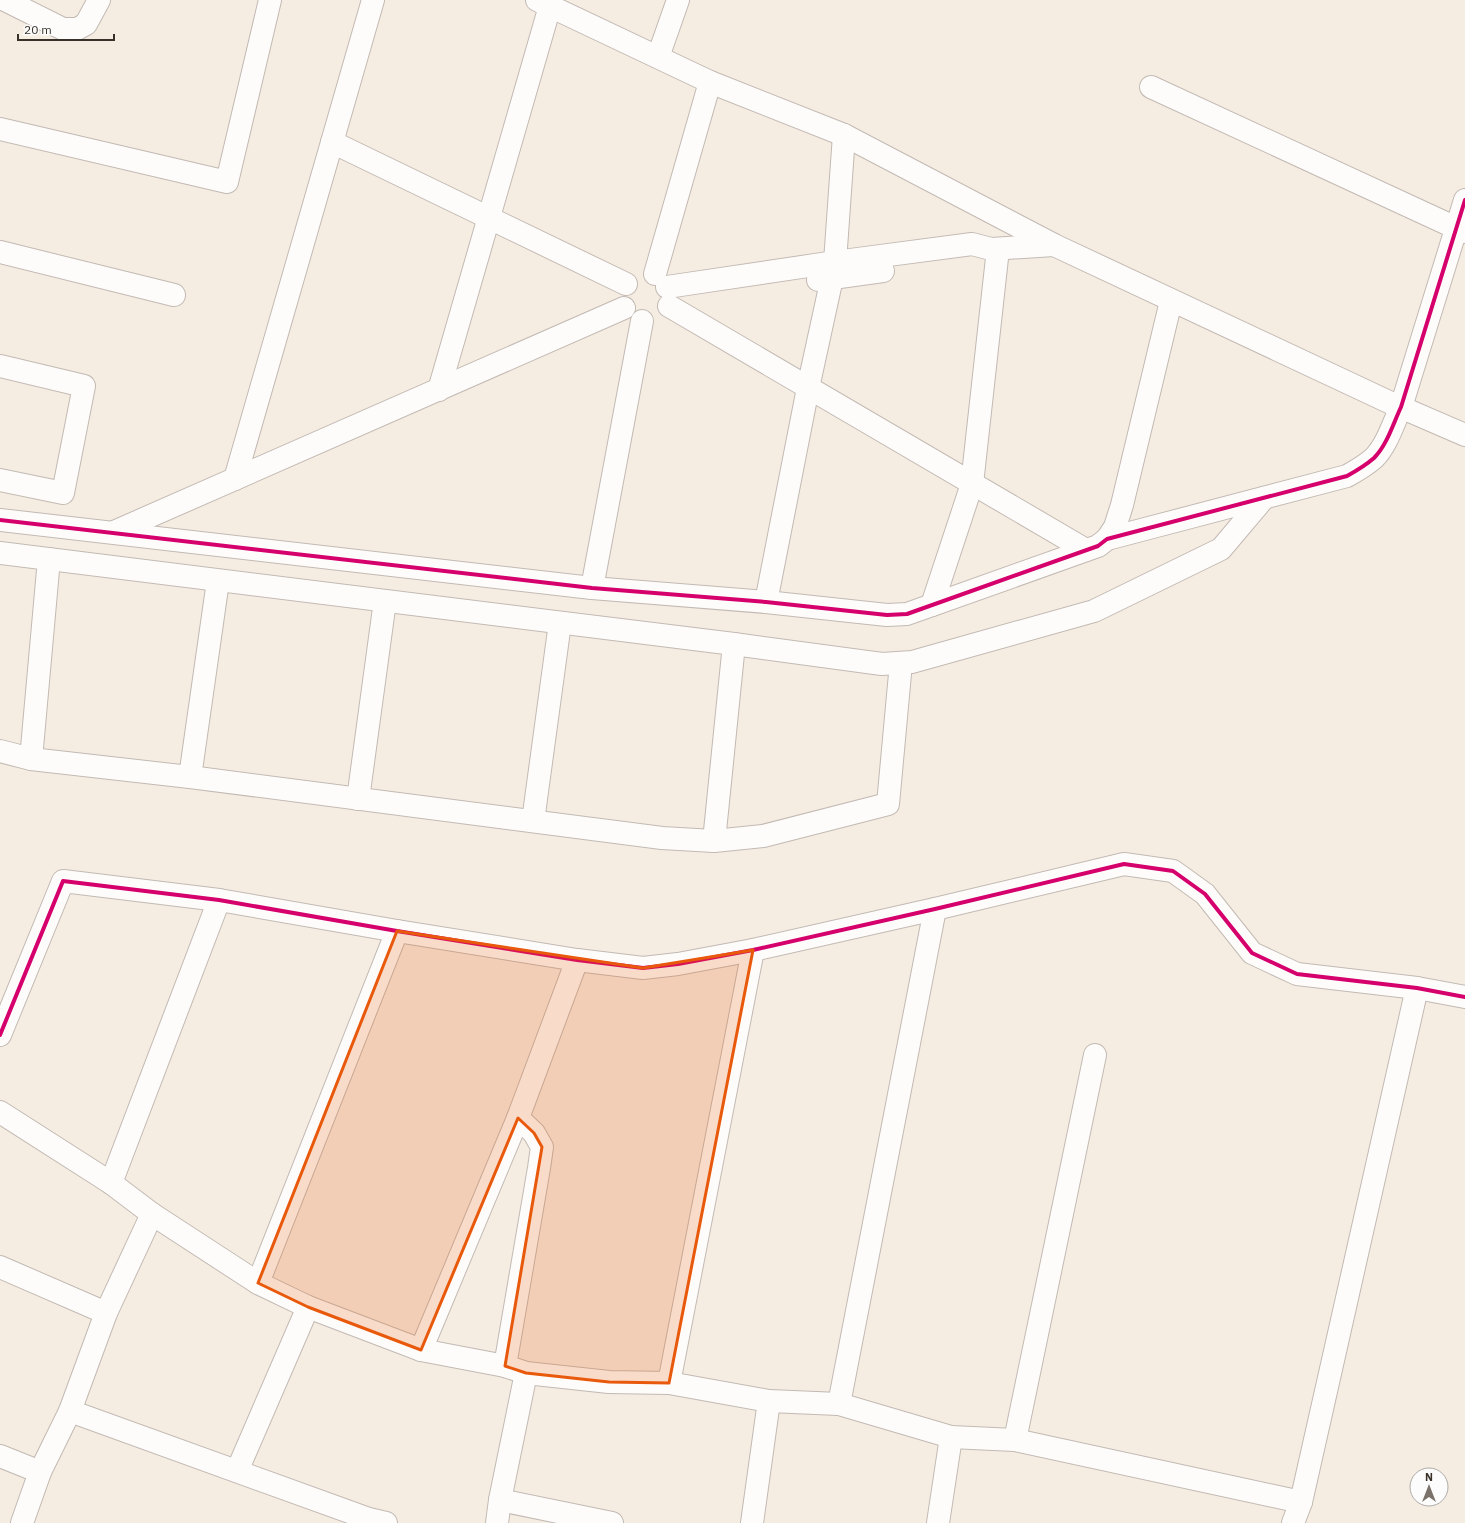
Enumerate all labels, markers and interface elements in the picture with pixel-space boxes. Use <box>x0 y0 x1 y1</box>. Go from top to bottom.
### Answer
scale bar <box>18 16 114 42</box>
text: 20 m <box>24 22 52 37</box>
north arrow <box>1409 1467 1449 1507</box>
text: N <box>1425 1470 1433 1484</box>

